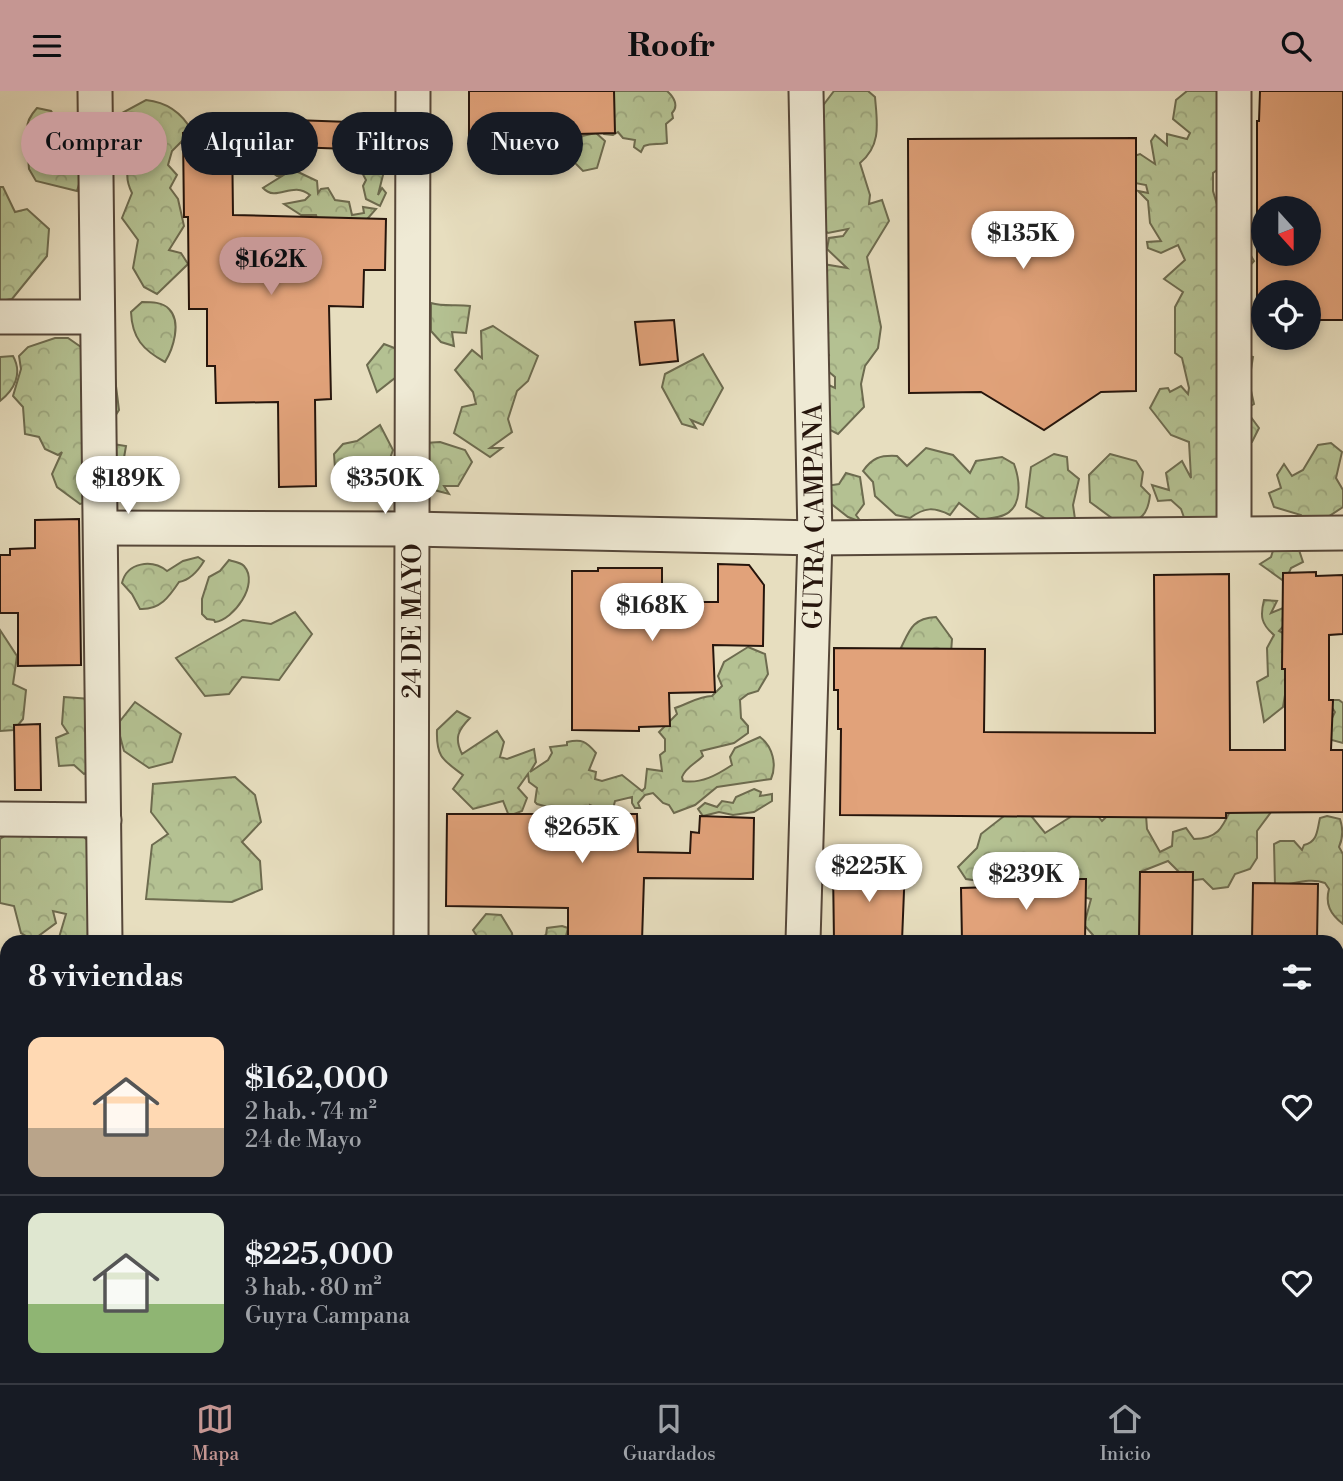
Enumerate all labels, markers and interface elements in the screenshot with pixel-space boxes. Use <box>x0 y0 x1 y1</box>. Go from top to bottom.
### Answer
text: Roofr <box>628 26 715 66</box>
icon: menu <box>28 27 66 65</box>
icon: search <box>1277 27 1315 65</box>
chip: Comprar <box>21 112 167 175</box>
chip: Alquilar <box>181 112 318 175</box>
chip: Filtros <box>332 112 453 175</box>
chip: Nuevo <box>467 112 583 175</box>
north arrow <box>1251 196 1321 266</box>
map controls <box>1251 196 1321 350</box>
pin: $135K <box>974 211 1072 271</box>
text: $135K <box>987 220 1059 248</box>
pin: $162K <box>222 237 320 297</box>
text: $162K <box>235 246 307 274</box>
button: locate <box>1251 280 1321 350</box>
street label: GUYRA CAMPANA <box>797 402 832 630</box>
pin: $189K <box>79 457 177 516</box>
pin: $350K <box>336 457 434 516</box>
text: $189K <box>92 465 164 493</box>
text: $350K <box>346 465 424 493</box>
street label: 24 DE MAYO <box>397 543 429 699</box>
pin: $168K <box>603 583 701 643</box>
text: $168K <box>616 592 688 620</box>
pin: $265K <box>533 805 631 865</box>
text: $265K <box>544 814 620 842</box>
pin: $225K <box>820 845 918 904</box>
text: $225K <box>831 853 907 881</box>
pin: $239K <box>977 853 1075 912</box>
text: $239K <box>988 861 1064 889</box>
text: 8 viviendas <box>28 958 183 996</box>
icon: filters <box>1278 958 1316 996</box>
text: $162,000 <box>245 1060 388 1098</box>
icon: home <box>84 1065 168 1149</box>
icon: heart <box>1278 1088 1316 1126</box>
text: 2 hab. · 74 m² <box>245 1098 377 1126</box>
text: 24 de Mayo <box>245 1126 362 1154</box>
text: $225,000 <box>245 1236 394 1274</box>
icon: home <box>84 1241 168 1325</box>
icon: heart <box>1278 1264 1316 1302</box>
text: 3 hab. · 80 m² <box>245 1274 382 1302</box>
text: Guyra Campana <box>245 1302 410 1330</box>
tab: Mapa <box>192 1400 239 1466</box>
tab: Guardados <box>623 1400 716 1466</box>
tab: Inicio <box>1100 1400 1151 1466</box>

